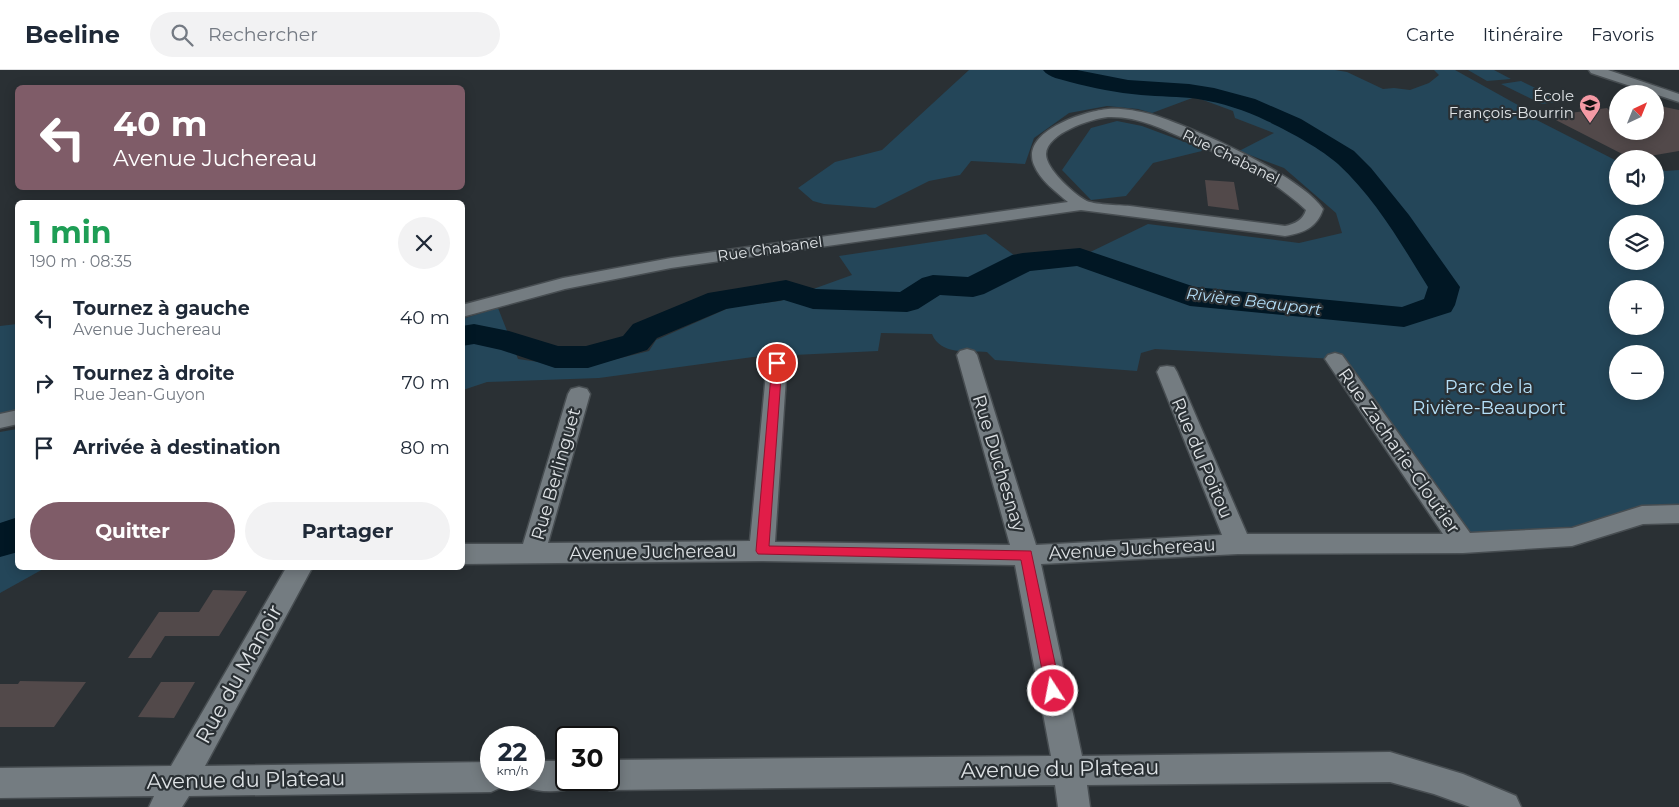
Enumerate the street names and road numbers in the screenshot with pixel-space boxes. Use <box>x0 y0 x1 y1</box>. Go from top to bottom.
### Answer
street label: Rue Chabanel <box>1180 125 1283 188</box>
street label: Rue Chabanel <box>716 232 824 265</box>
street label: Rue Zacharie-Cloutier <box>1333 364 1465 538</box>
street label: Rue Duchesnay <box>968 392 1030 534</box>
street label: Rue du Poitou <box>1167 394 1237 522</box>
street label: Rue Berlinguet <box>527 405 585 543</box>
street label: Avenue Juchereau <box>1048 534 1216 564</box>
street label: Avenue Juchereau <box>569 540 737 564</box>
street label: Rue du Manoir <box>190 600 287 748</box>
street label: Avenue du Plateau <box>960 754 1160 783</box>
street label: Avenue du Plateau <box>146 765 346 794</box>

